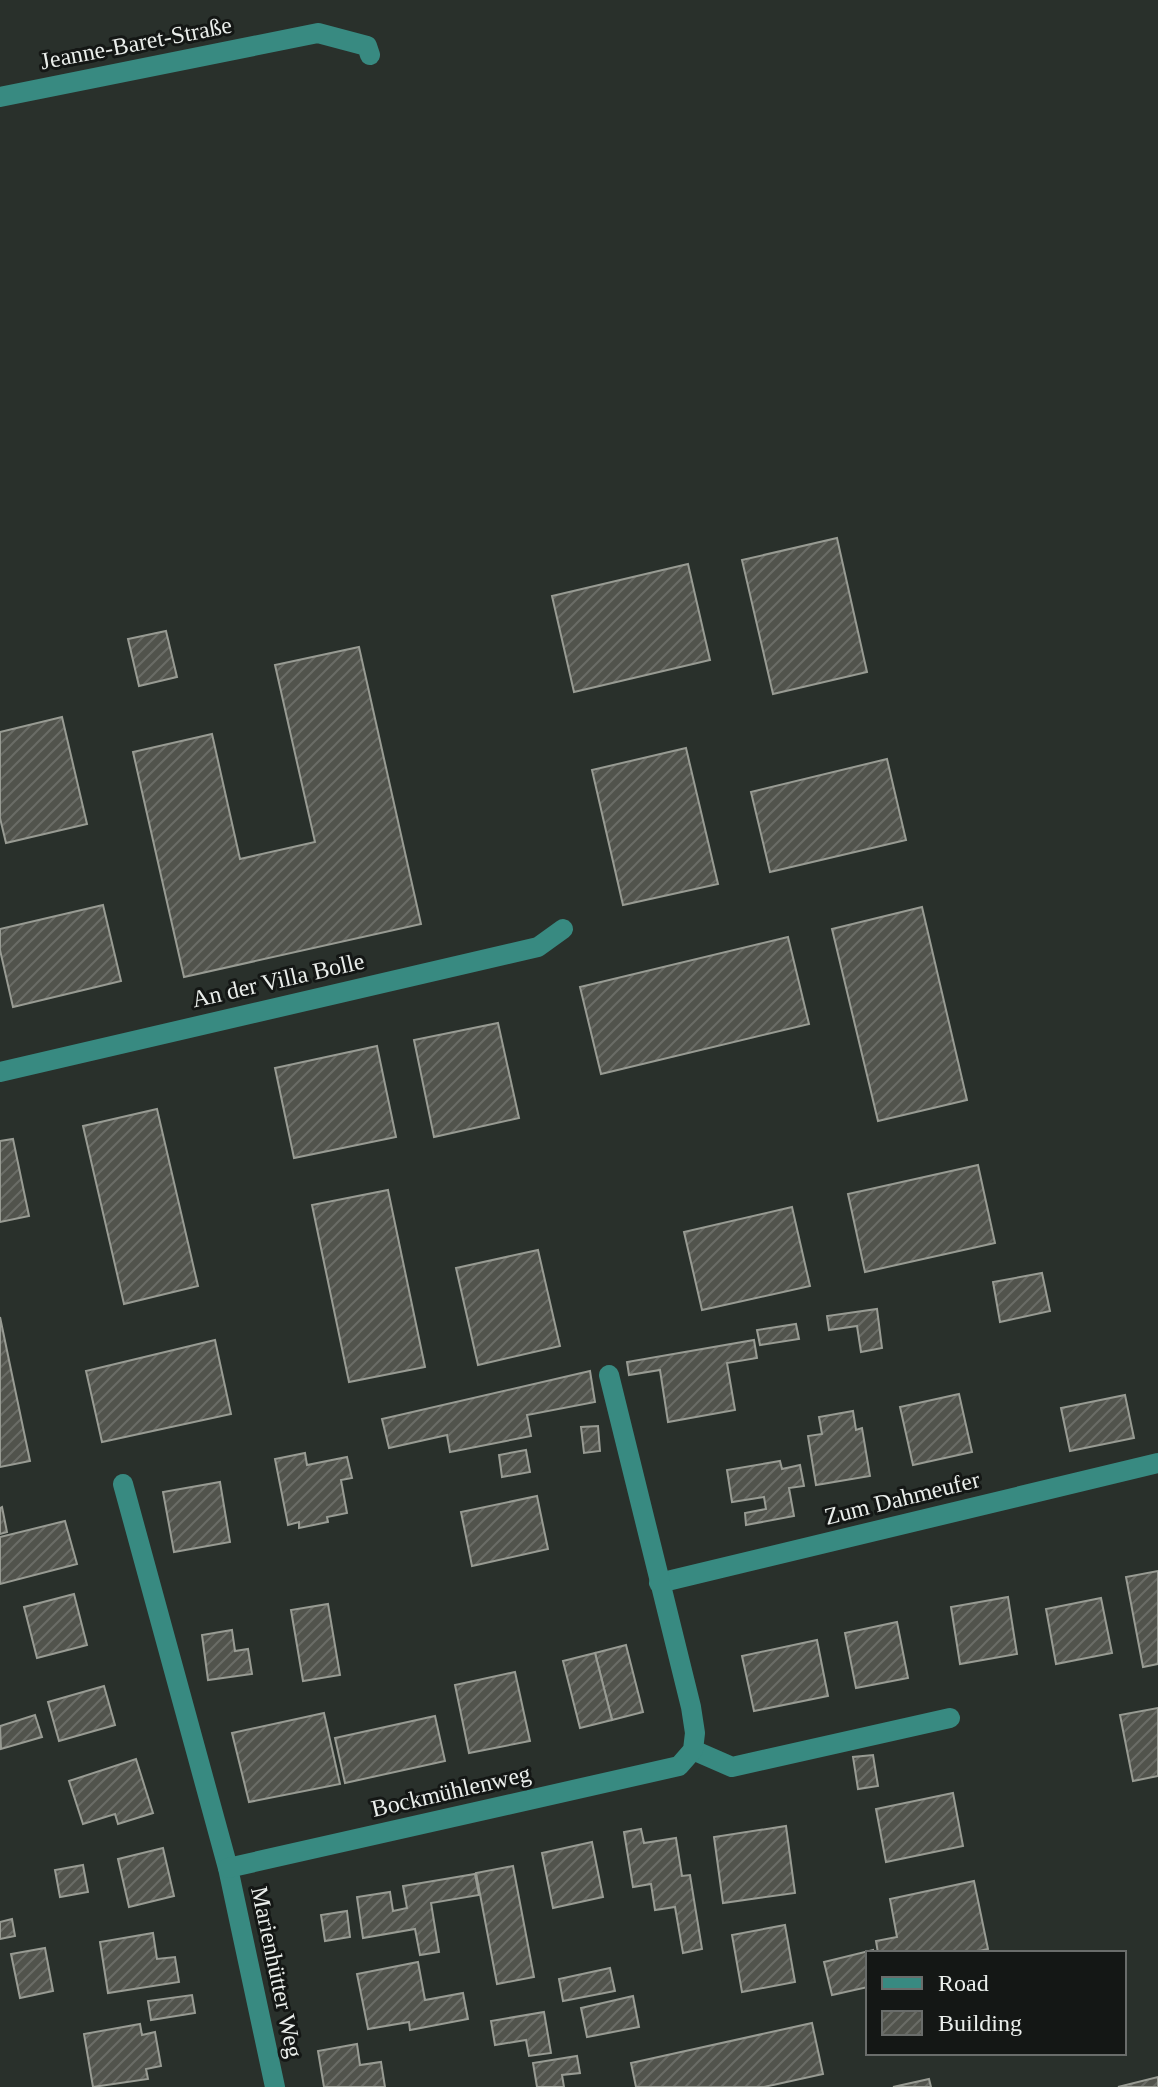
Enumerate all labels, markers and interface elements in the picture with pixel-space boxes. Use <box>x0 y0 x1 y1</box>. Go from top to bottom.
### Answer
street label: Jeanne-Baret-Straße <box>38 12 234 74</box>
street label: An der Villa Bolle <box>189 948 367 1012</box>
street label: Zum Dahmeufer <box>822 1466 982 1530</box>
street label: Bockmühlenweg <box>369 1760 533 1822</box>
street label: Marienhütter Weg <box>246 1884 308 2060</box>
legend <box>866 1951 1126 2055</box>
text: Road <box>938 1970 989 1996</box>
text: Building <box>938 2010 1022 2036</box>

